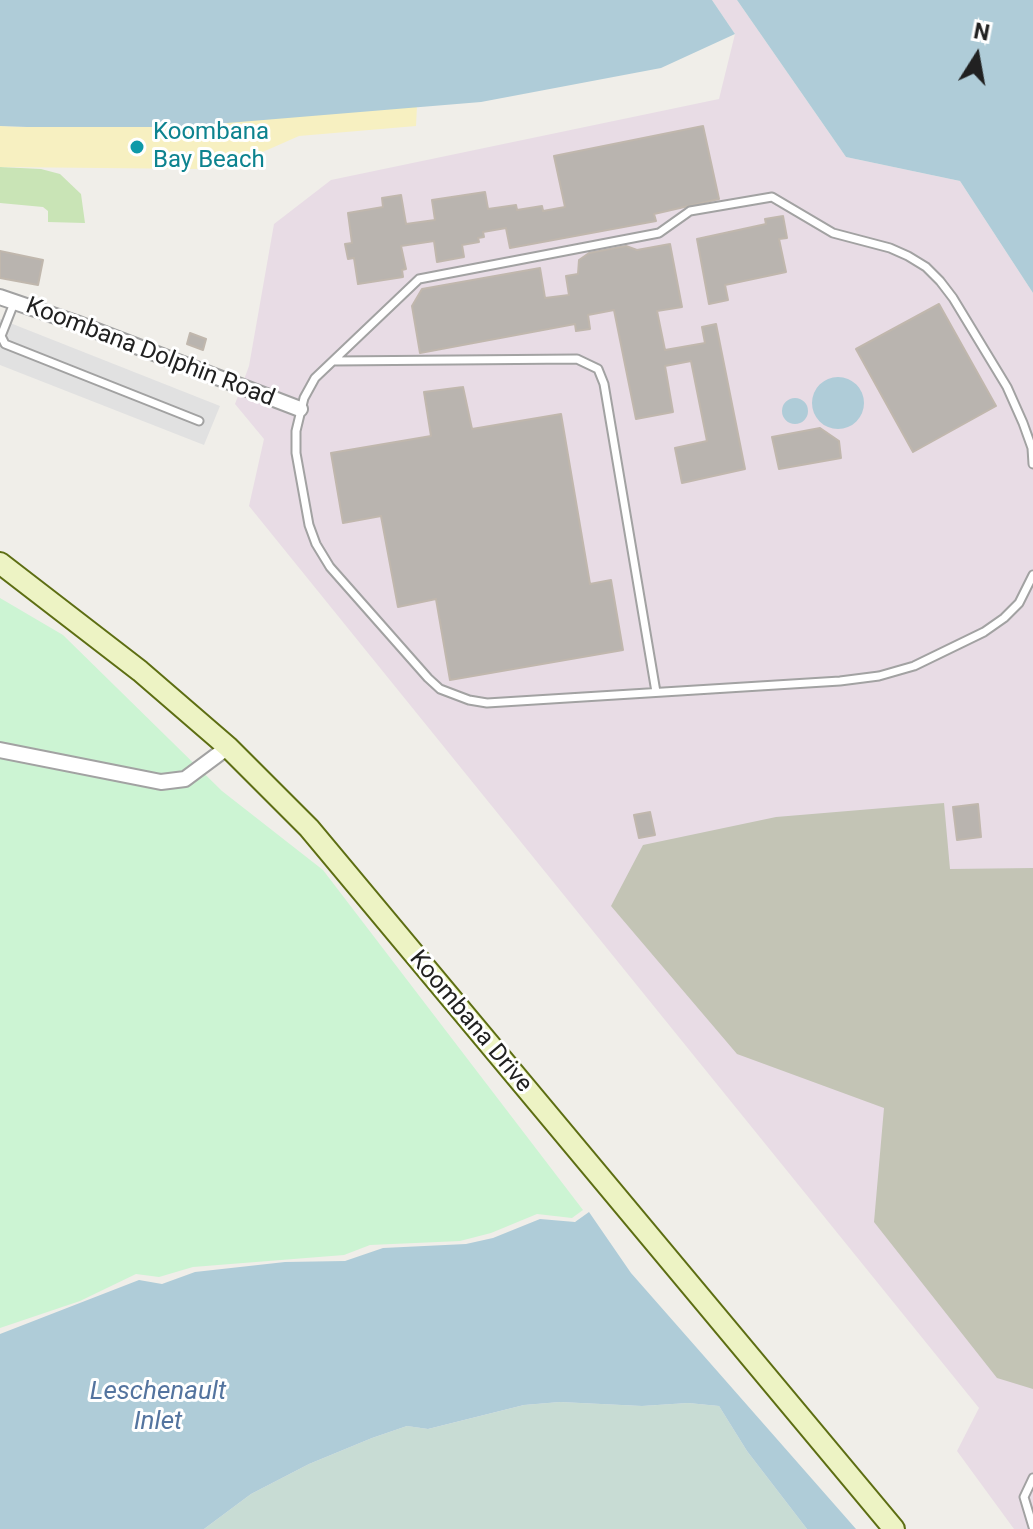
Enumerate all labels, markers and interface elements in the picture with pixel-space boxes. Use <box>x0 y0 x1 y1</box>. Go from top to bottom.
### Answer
north arrow <box>937 16 1017 96</box>
text: N <box>972 18 992 46</box>
place label: Koombana Bay Beach <box>153 119 269 175</box>
marker: Koombana Bay Beach <box>128 138 146 156</box>
street label: Koombana Dolphin Road <box>22 292 278 414</box>
street label: Koombana Drive <box>402 945 538 1099</box>
water label: Leschenault Inlet <box>90 1376 226 1438</box>

